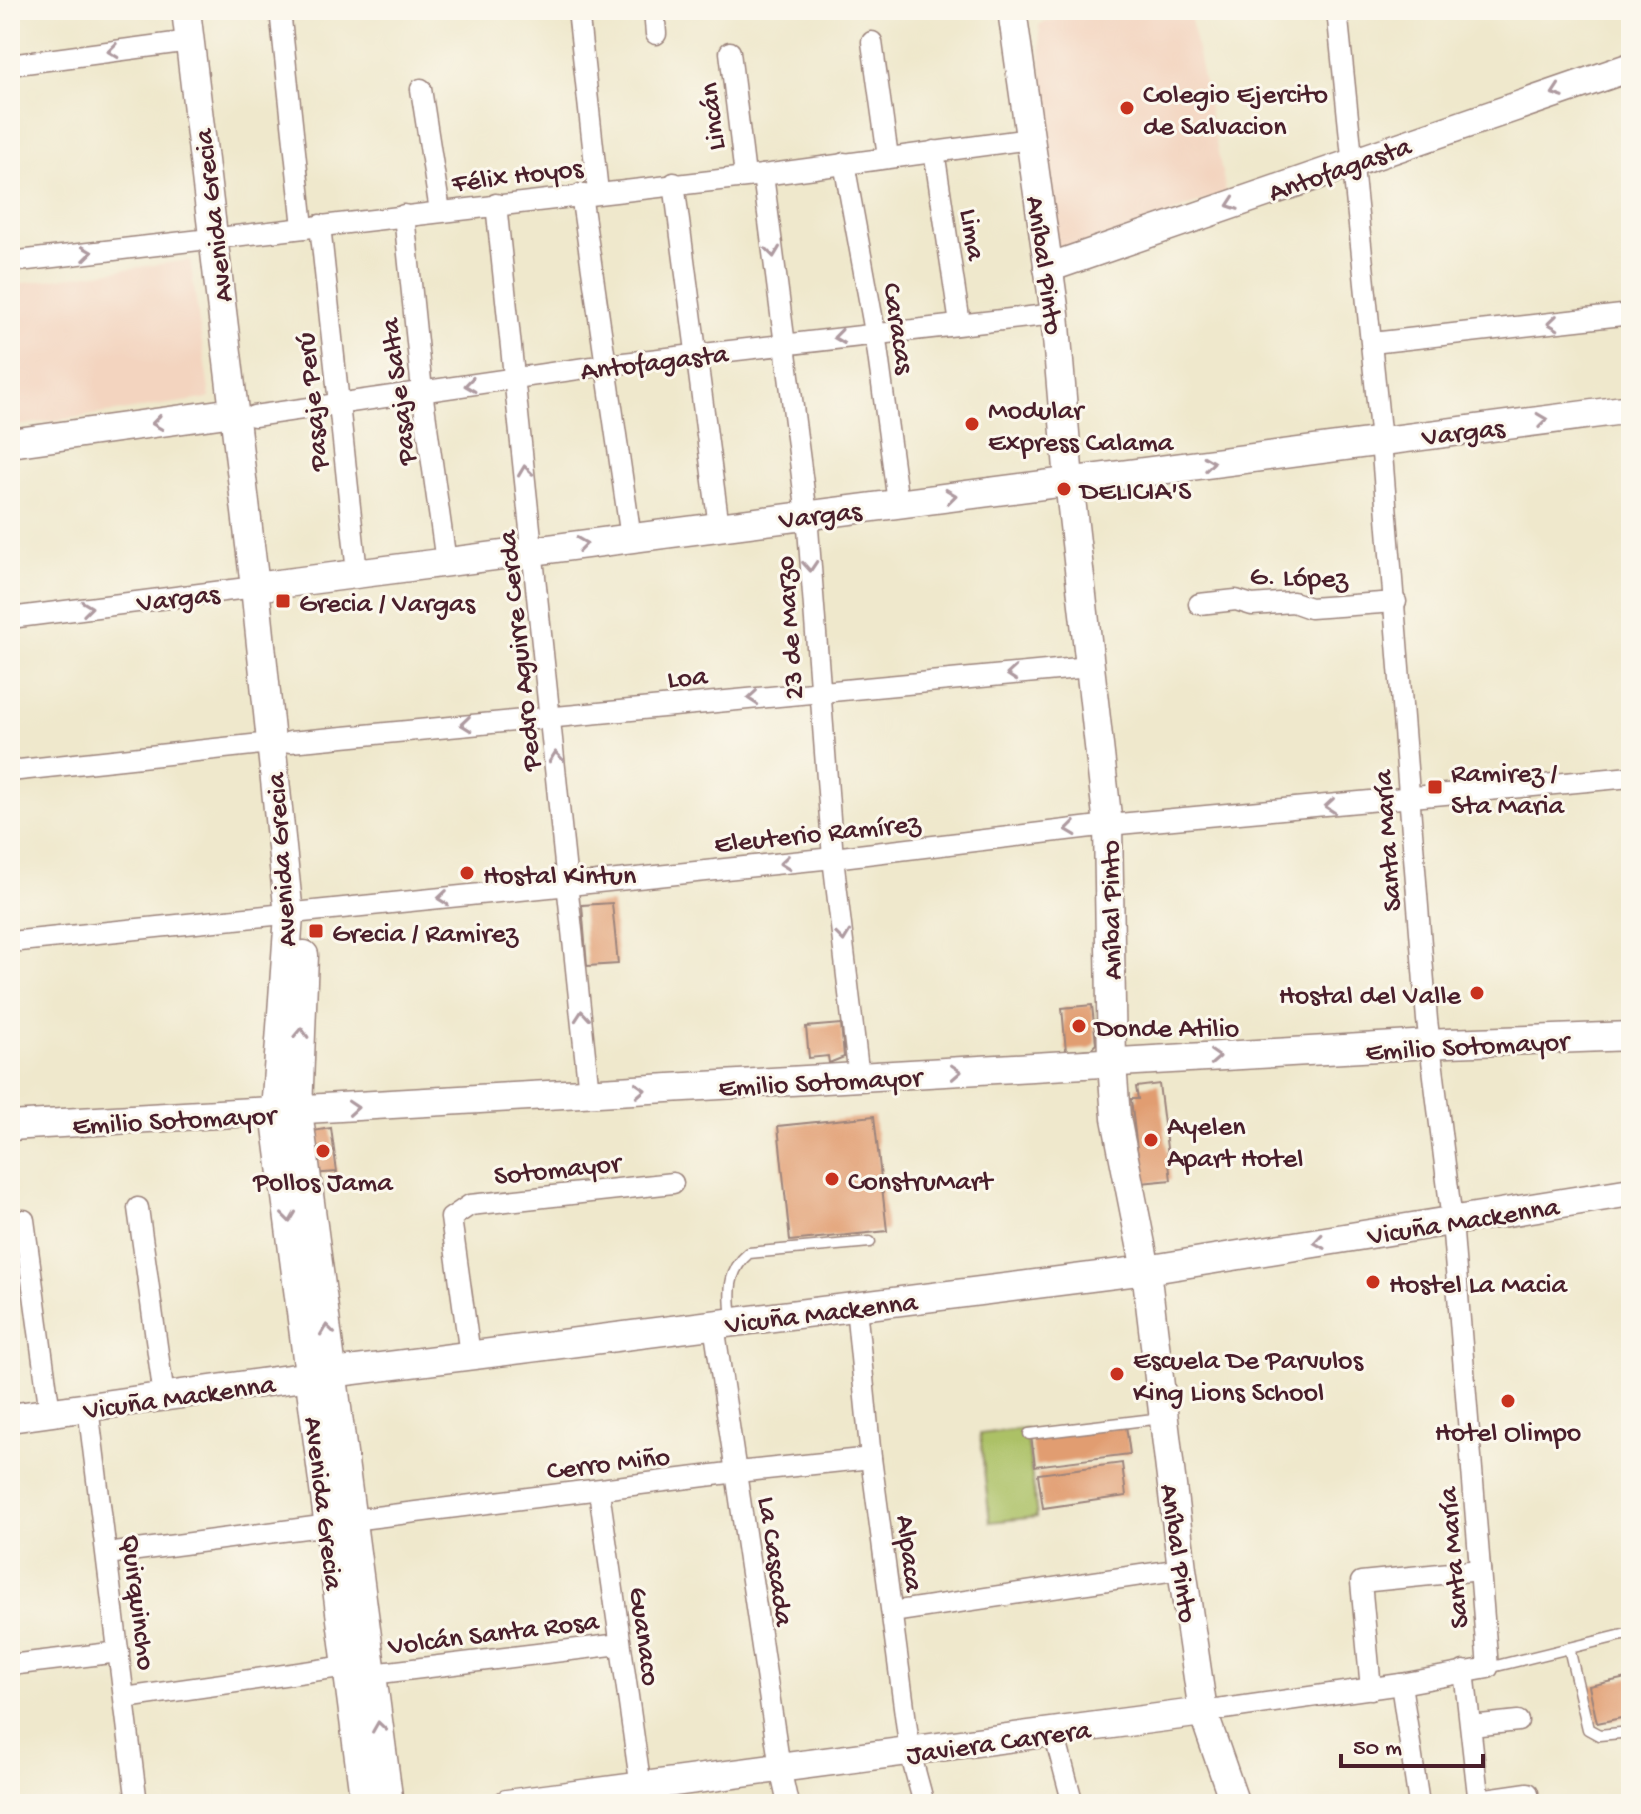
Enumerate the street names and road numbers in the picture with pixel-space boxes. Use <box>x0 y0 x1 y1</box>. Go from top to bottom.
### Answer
street label: Lincán <box>694 80 735 152</box>
street label: Avenida Grecia <box>188 125 242 304</box>
street label: Antofagasta <box>1265 131 1417 211</box>
street label: Félix Hoyos <box>449 153 586 202</box>
street label: Aníbal Pinto <box>1016 194 1069 337</box>
street label: Lima <box>950 207 991 264</box>
street label: Caracas <box>873 281 920 377</box>
street label: Pasaje Salta <box>375 315 426 468</box>
street label: Pasaje Perú <box>291 331 338 473</box>
street label: Antofagasta <box>579 339 732 390</box>
street label: Vargas <box>1419 413 1507 456</box>
street label: Vargas <box>776 496 864 539</box>
street label: Pedro Aguirre Cerda <box>492 527 551 773</box>
street label: 23 de Marzo <box>770 555 813 701</box>
street label: G. López <box>1249 561 1350 598</box>
street label: Vargas <box>134 579 222 622</box>
street label: Loa <box>666 661 710 698</box>
street label: Santa María <box>1368 767 1411 913</box>
street label: Avenida Grecia <box>261 770 306 948</box>
street label: Eleuterio Ramírez <box>713 808 924 863</box>
street label: Aníbal Pinto <box>1096 840 1131 980</box>
street label: Emilio Sotomayor <box>1365 1027 1572 1070</box>
street label: Emilio Sotomayor <box>718 1063 925 1106</box>
street label: Emilio Sotomayor <box>72 1101 279 1144</box>
street label: Sotomayor <box>493 1148 624 1195</box>
street label: Vicuña Mackenna <box>1365 1192 1563 1255</box>
street label: Vicuña Mackenna <box>723 1287 921 1344</box>
street label: Vicuña Mackenna <box>81 1369 279 1429</box>
street label: Avenida Grecia <box>295 1415 349 1594</box>
street label: Cerro Miño <box>545 1442 672 1489</box>
street label: Aníbal Pinto <box>1150 1482 1203 1625</box>
street label: Santa María <box>1433 1484 1478 1630</box>
street label: La Cascada <box>748 1495 799 1630</box>
street label: Alpaca <box>886 1513 929 1595</box>
street label: Quirquincho <box>112 1533 161 1672</box>
street label: Guanaco <box>619 1585 666 1688</box>
street label: Volcán Santa Rosa <box>385 1606 602 1665</box>
street label: Javiera Carrera <box>904 1715 1094 1774</box>

